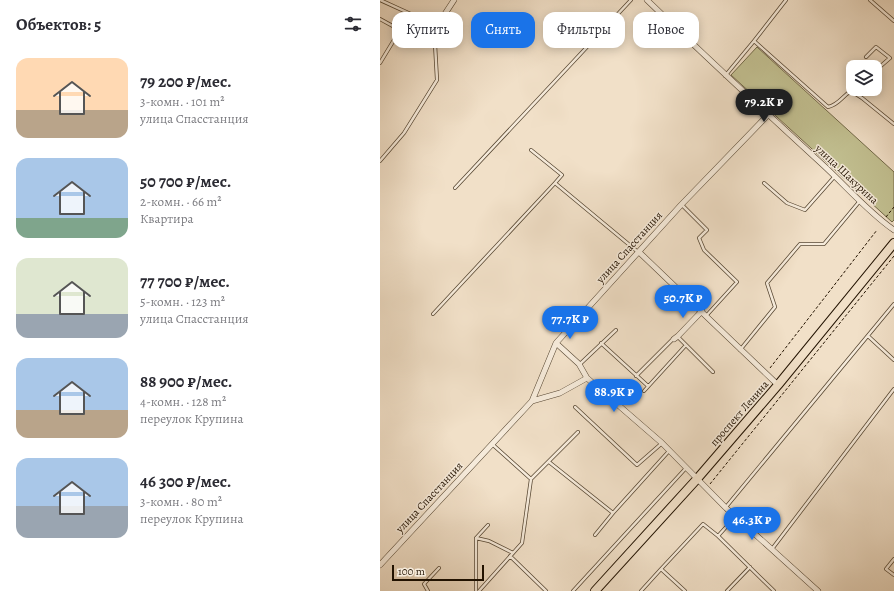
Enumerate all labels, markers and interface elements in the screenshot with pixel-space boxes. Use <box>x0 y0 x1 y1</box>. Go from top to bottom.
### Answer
chip: Купить <box>392 12 463 48</box>
chip: Снять <box>471 12 535 48</box>
chip: Фильтры <box>543 12 625 48</box>
chip: Новое <box>633 12 699 48</box>
text: Объектов: 5 <box>16 13 101 36</box>
icon: filters <box>342 13 364 35</box>
map controls <box>846 60 882 96</box>
button: layers <box>846 60 882 96</box>
text: 79 200 ₽/мес. <box>140 70 232 93</box>
icon: home <box>48 74 96 122</box>
pin: 79.2K ₽ <box>727 89 801 123</box>
text: 3-комн. · 101 m² <box>140 93 225 110</box>
text: 79.2K ₽ <box>745 93 783 110</box>
text: улица Спасстанция <box>140 110 249 127</box>
street label: улица Шакурина <box>811 140 882 208</box>
text: 50 700 ₽/мес. <box>140 170 231 193</box>
icon: home <box>48 174 96 222</box>
text: 2-комн. · 66 m² <box>140 193 222 210</box>
street label: улица Спасстанция <box>592 208 666 287</box>
text: Квартира <box>140 210 194 227</box>
text: 77 700 ₽/мес. <box>140 270 230 293</box>
icon: home <box>48 274 96 322</box>
pin: 50.7K ₽ <box>646 285 720 319</box>
text: 50.7K ₽ <box>664 289 702 306</box>
text: 5-комн. · 123 m² <box>140 293 225 310</box>
pin: 77.7K ₽ <box>533 306 607 340</box>
text: улица Спасстанция <box>140 310 249 327</box>
text: 77.7K ₽ <box>551 310 589 327</box>
text: 88 900 ₽/мес. <box>140 370 232 393</box>
icon: home <box>48 374 96 422</box>
street label: проспект Ленина <box>707 377 773 449</box>
pin: 88.9K ₽ <box>577 379 651 413</box>
text: 88.9K ₽ <box>594 383 634 400</box>
text: 4-комн. · 128 m² <box>140 393 226 410</box>
text: переулок Крупина <box>140 410 243 427</box>
street label: улица Спасстанция <box>392 459 466 537</box>
text: 46 300 ₽/мес. <box>140 470 232 493</box>
icon: home <box>48 474 96 522</box>
text: 3-комн. · 80 m² <box>140 493 222 510</box>
pin: 46.3K ₽ <box>715 507 789 541</box>
text: переулок Крупина <box>140 510 243 527</box>
text: 46.3K ₽ <box>733 511 771 528</box>
scale bar <box>392 563 484 582</box>
text: 100 m <box>398 564 425 579</box>

